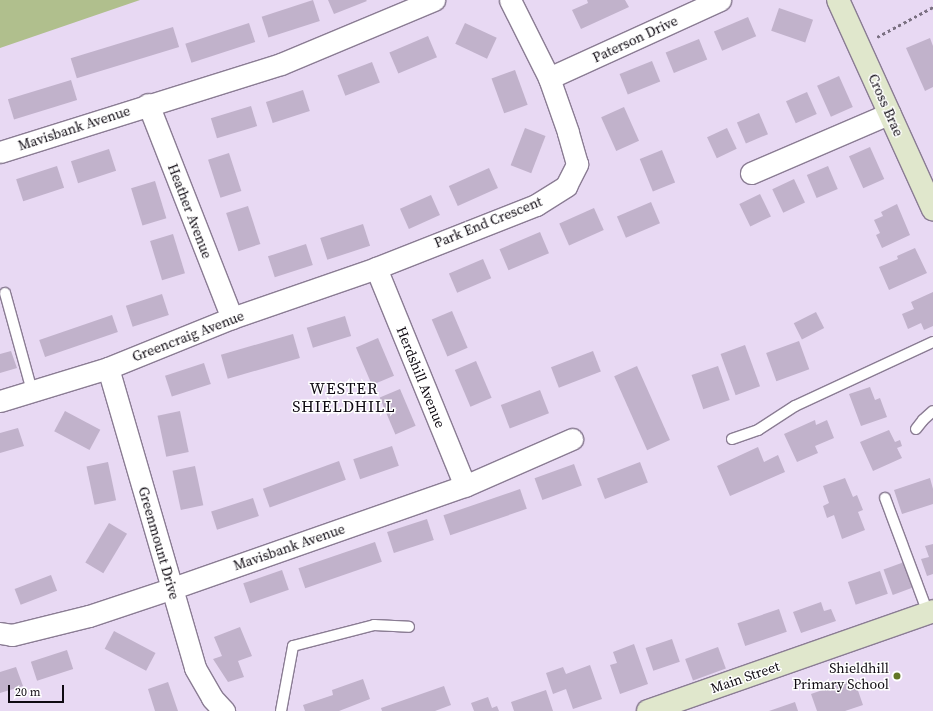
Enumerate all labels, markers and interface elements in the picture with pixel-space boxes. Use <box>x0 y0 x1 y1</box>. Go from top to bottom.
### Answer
street label: Paterson Drive <box>590 12 680 66</box>
street label: Cross Brae <box>865 71 907 139</box>
street label: Mavisbank Avenue <box>16 102 132 154</box>
street label: Heather Avenue <box>164 161 216 261</box>
street label: Park End Crescent <box>432 193 544 251</box>
street label: Greencraig Avenue <box>130 307 246 365</box>
street label: Herdshill Avenue <box>393 324 449 430</box>
district label: WESTER SHIELDHILL <box>292 378 396 416</box>
street label: Greenmount Drive <box>135 485 183 601</box>
street label: Mavisbank Avenue <box>231 520 347 574</box>
street label: Main Street <box>708 657 782 697</box>
place label: Shieldhill Primary School <box>793 660 889 692</box>
marker: Shieldhill Primary School <box>892 671 902 681</box>
scale bar <box>10 677 66 703</box>
text: 20 m <box>15 684 41 700</box>

